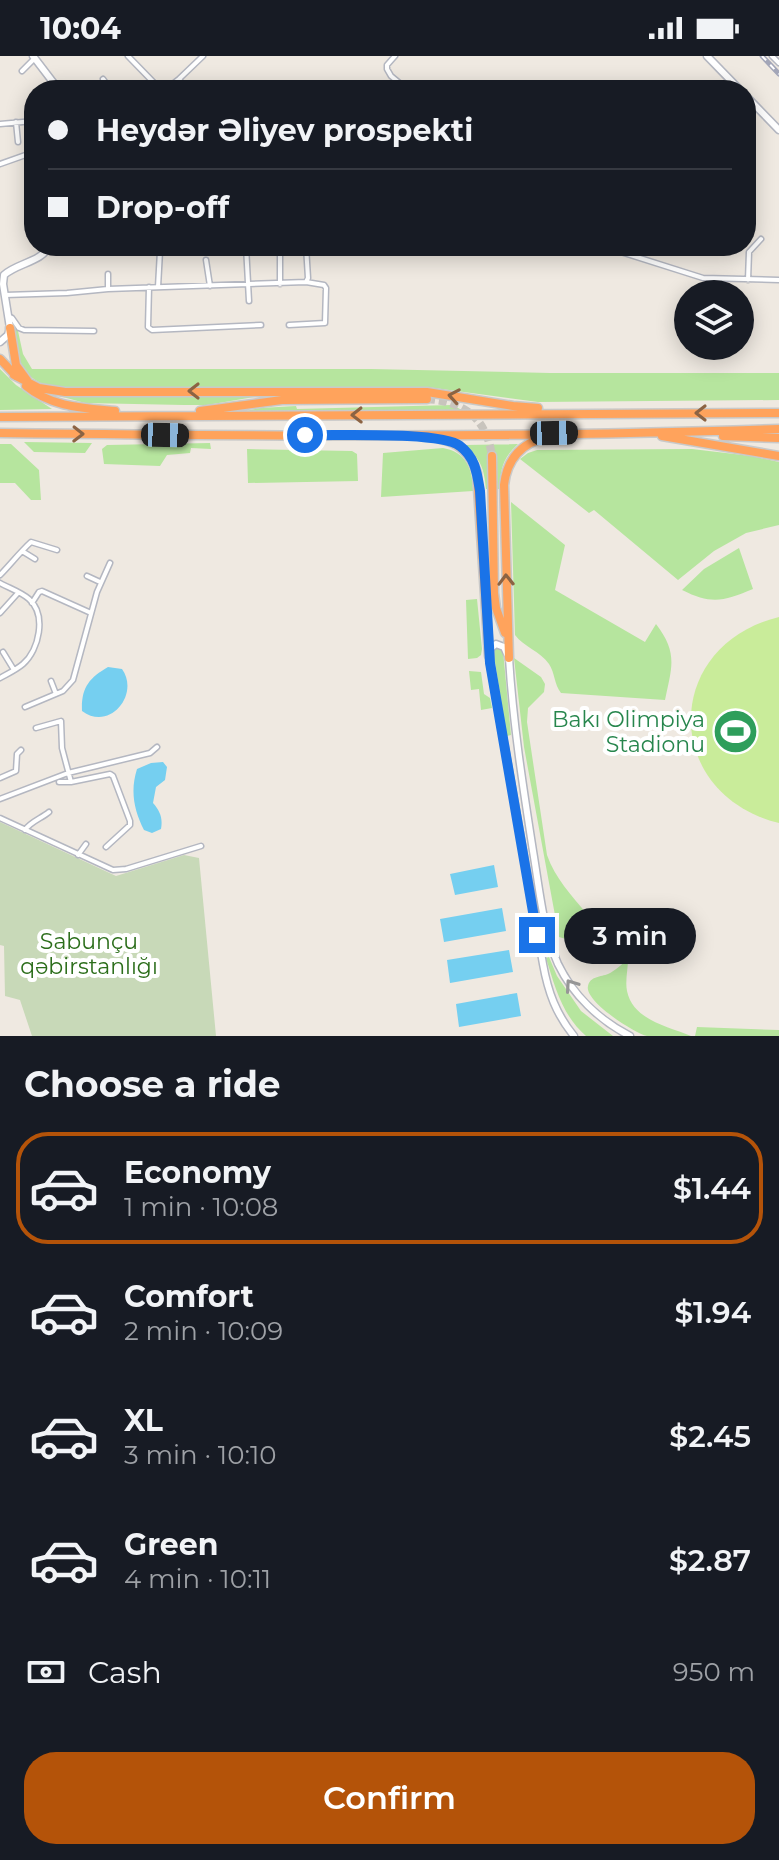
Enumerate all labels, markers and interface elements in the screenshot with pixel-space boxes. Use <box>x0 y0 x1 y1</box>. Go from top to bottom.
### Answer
text: 10:04 <box>40 10 121 47</box>
text: Heydər Əliyev prospekti <box>96 112 473 149</box>
text: Drop-off <box>96 189 229 226</box>
map controls <box>674 280 754 360</box>
button: layers <box>674 280 754 360</box>
one-way arrow <box>187 383 200 400</box>
one-way arrow <box>447 389 460 406</box>
one-way arrow <box>694 404 707 422</box>
one-way arrow <box>350 406 363 423</box>
route start <box>287 417 323 453</box>
car <box>530 421 578 445</box>
car <box>141 423 189 447</box>
one-way arrow <box>72 425 85 442</box>
one-way arrow <box>497 573 515 586</box>
place label: Bakı Olimpiya Stadionu <box>552 706 705 758</box>
sports icon: Bakı Olimpiya Stadionu <box>712 708 760 756</box>
callout: 3 min <box>565 907 697 963</box>
route end <box>519 917 555 953</box>
text: 3 min <box>592 920 668 952</box>
park label: Sabunçu qəbirstanlığı <box>20 928 158 980</box>
one-way arrow <box>567 980 581 994</box>
text: Choose a ride <box>24 1062 281 1106</box>
icon: car <box>28 1152 100 1224</box>
text: Economy <box>124 1154 271 1191</box>
text: $1.44 <box>673 1170 751 1207</box>
text: 1 min · 10:08 <box>124 1191 278 1223</box>
icon: car <box>28 1276 100 1348</box>
text: Comfort <box>124 1278 254 1315</box>
text: $1.94 <box>675 1294 751 1331</box>
text: 2 min · 10:09 <box>124 1315 283 1347</box>
icon: car <box>28 1400 100 1472</box>
text: XL <box>124 1402 163 1439</box>
text: $2.45 <box>669 1418 751 1455</box>
text: 3 min · 10:10 <box>124 1439 277 1471</box>
icon: car <box>28 1524 100 1596</box>
text: Green <box>124 1526 218 1563</box>
text: $2.87 <box>669 1542 751 1579</box>
text: 4 min · 10:11 <box>124 1563 271 1595</box>
icon: cash <box>24 1650 68 1694</box>
text: Cash <box>88 1654 162 1691</box>
text: 950 m <box>673 1656 755 1688</box>
button: Confirm <box>24 1752 755 1844</box>

